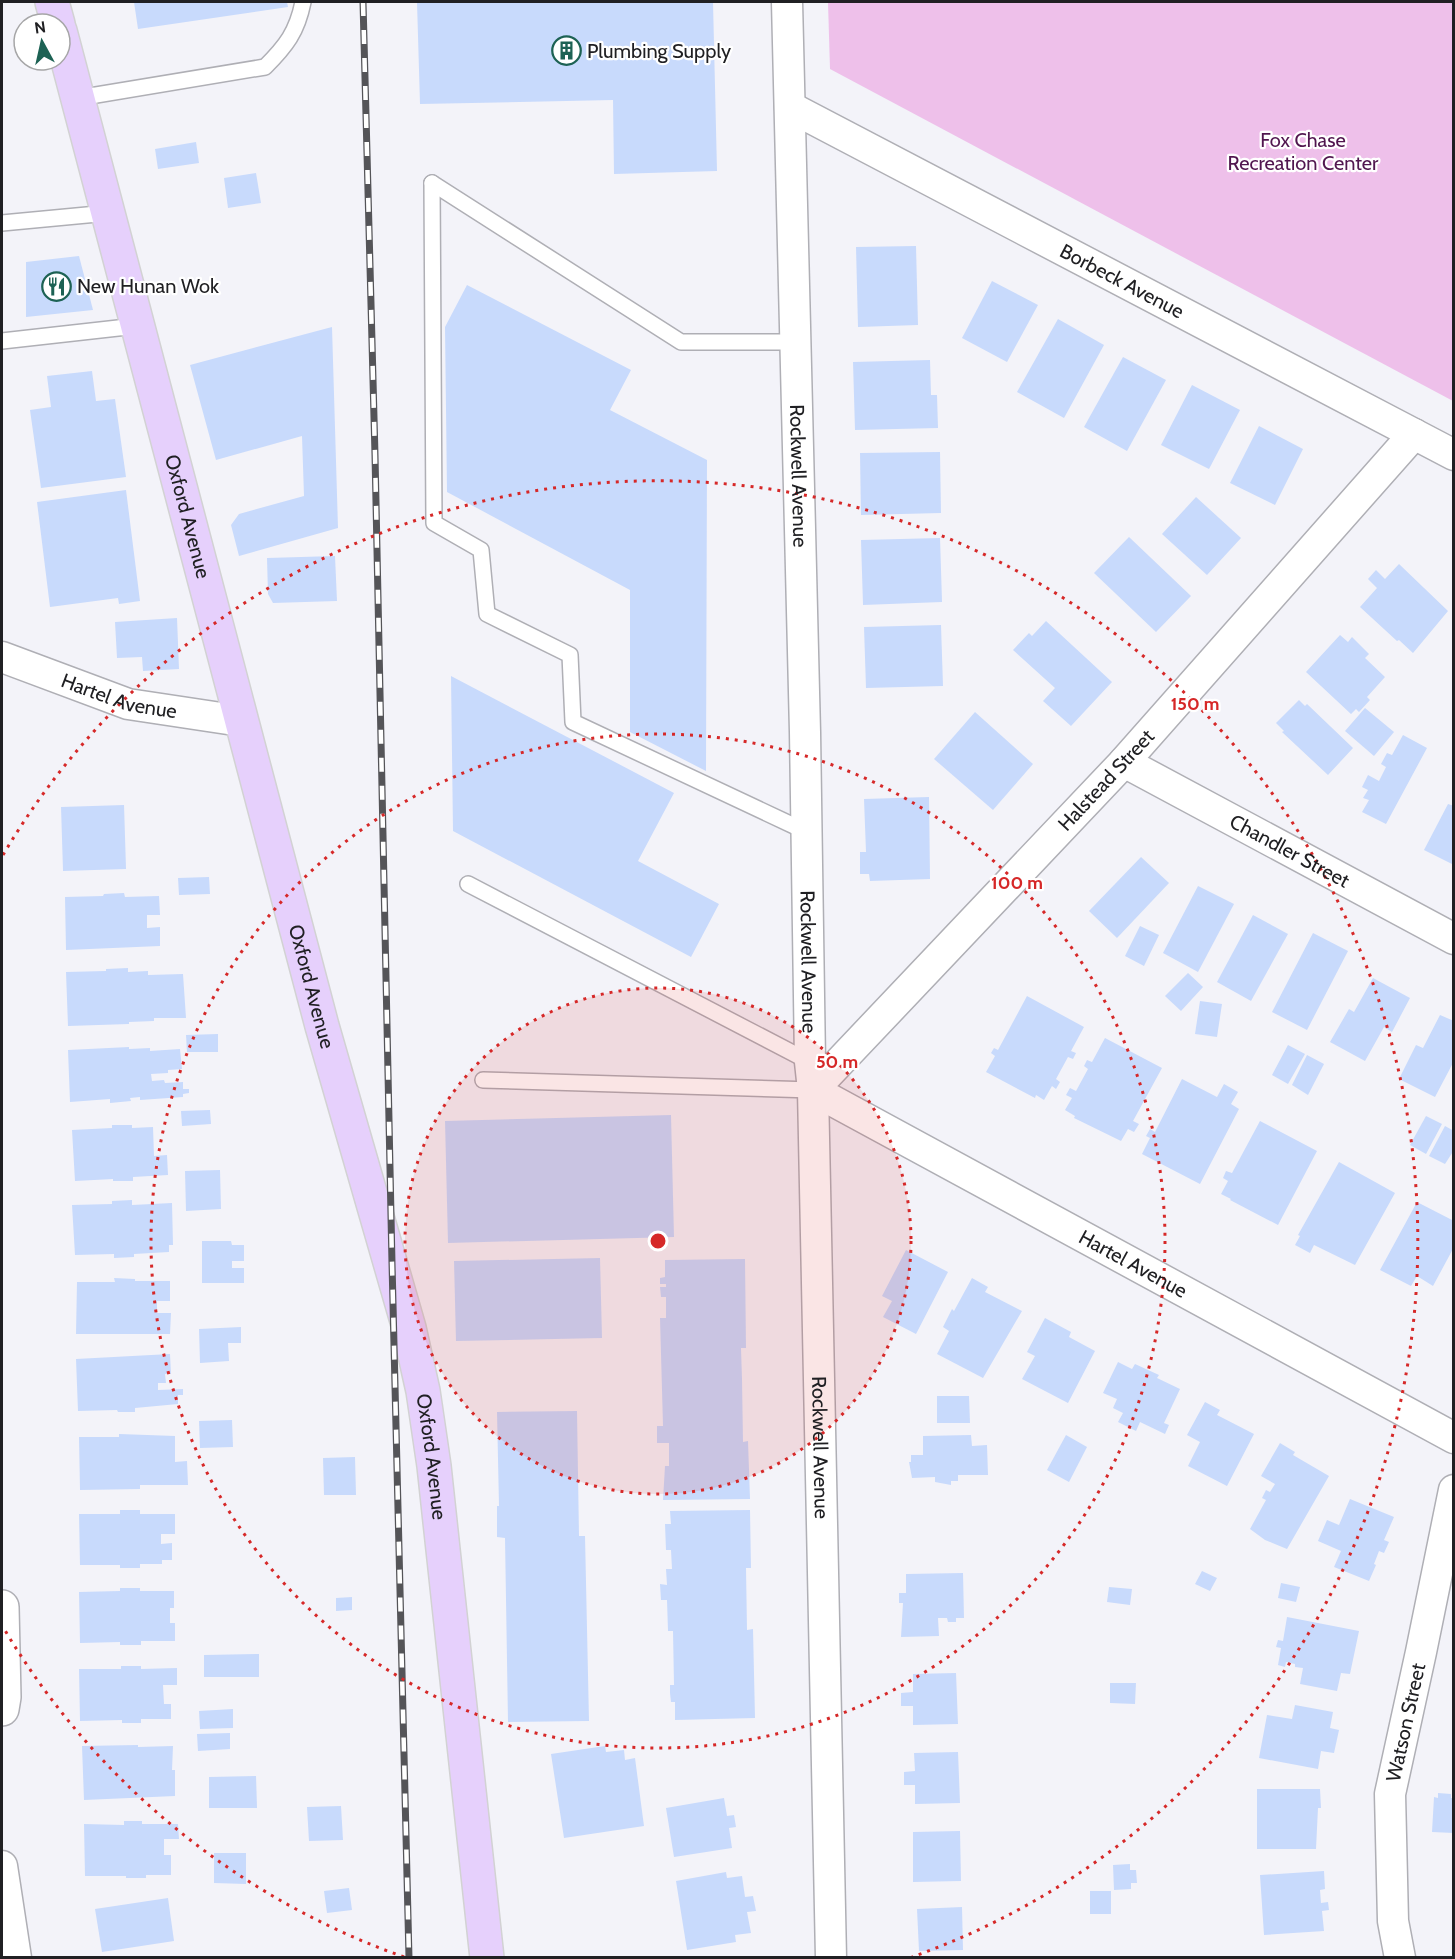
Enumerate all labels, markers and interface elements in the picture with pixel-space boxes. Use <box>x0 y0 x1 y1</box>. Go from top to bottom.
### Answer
north arrow <box>12 12 72 72</box>
text: N <box>33 17 47 38</box>
building icon: Plumbing Supply <box>550 35 582 67</box>
place label: Plumbing Supply <box>587 39 731 63</box>
park label: Fox Chase Recreation Center <box>1228 128 1379 175</box>
street label: Borbeck Avenue <box>1056 239 1188 323</box>
restaurant icon: New Hunan Wok <box>40 270 72 302</box>
place label: New Hunan Wok <box>77 274 219 298</box>
street label: Rockwell Avenue <box>785 404 812 548</box>
street label: Oxford Avenue <box>160 452 216 581</box>
street label: Hartel Avenue <box>58 668 178 723</box>
text: 150 m <box>1171 693 1219 715</box>
street label: Halstead Street <box>1053 724 1159 836</box>
street label: Chandler Street <box>1226 809 1354 893</box>
text: 100 m <box>991 872 1043 894</box>
street label: Rockwell Avenue <box>795 890 822 1033</box>
street label: Oxford Avenue <box>284 922 340 1051</box>
text: 50 m <box>816 1051 858 1073</box>
street label: Hartel Avenue <box>1075 1225 1191 1303</box>
centre of rings <box>648 1231 668 1251</box>
street label: Rockwell Avenue <box>807 1376 834 1519</box>
street label: Oxford Avenue <box>412 1392 452 1521</box>
street label: Watson Street <box>1381 1661 1430 1784</box>

